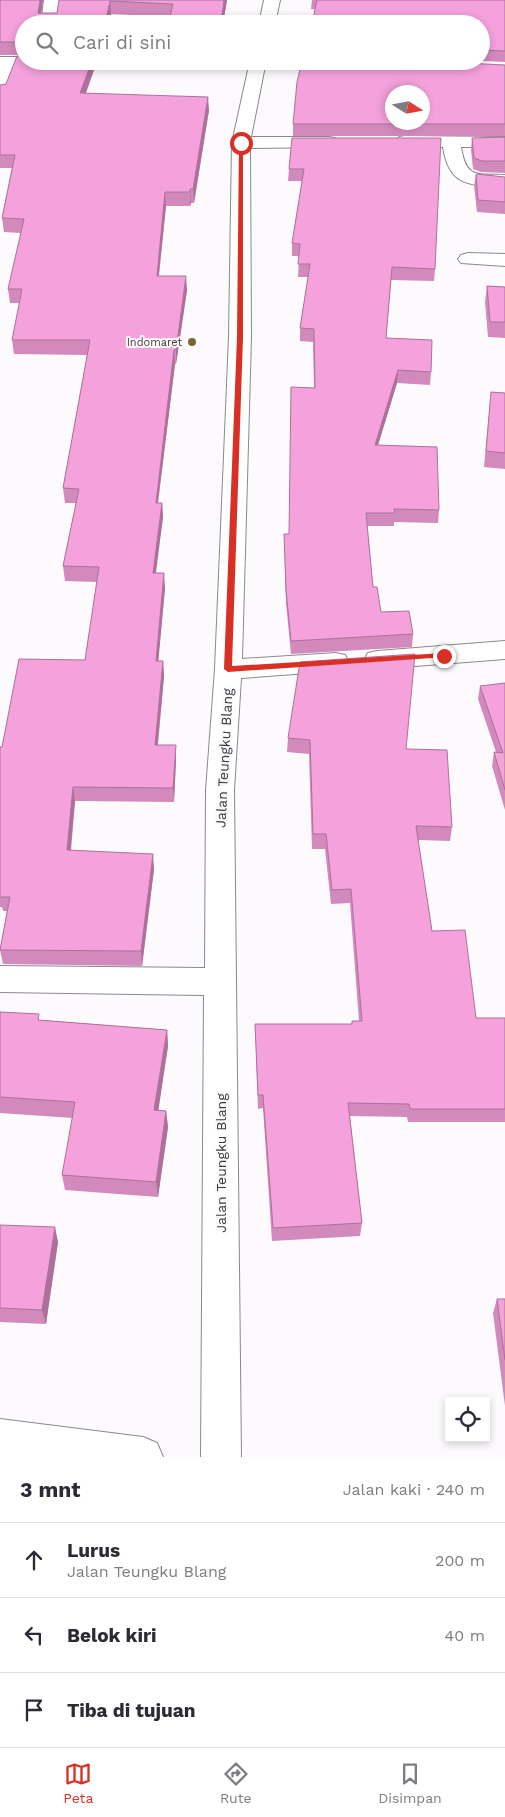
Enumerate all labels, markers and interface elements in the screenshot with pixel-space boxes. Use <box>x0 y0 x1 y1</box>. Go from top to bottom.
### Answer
search box <box>15 15 490 70</box>
icon: search <box>33 29 61 57</box>
text: Cari di sini <box>73 31 171 54</box>
north arrow <box>385 85 430 130</box>
route start <box>230 132 253 155</box>
place label: Indomaret <box>127 336 182 349</box>
marker: Indomaret <box>186 336 198 348</box>
route end <box>433 645 456 668</box>
street label: Jalan Teungku Blang <box>212 687 236 828</box>
street label: Jalan Teungku Blang <box>213 1093 229 1233</box>
map controls <box>445 1397 490 1442</box>
button: locate <box>445 1397 490 1442</box>
text: 3 mnt <box>20 1477 80 1502</box>
text: Jalan kaki · 240 m <box>343 1480 485 1499</box>
text: Lurus <box>67 1539 120 1562</box>
icon: ahead <box>20 1546 48 1574</box>
text: 200 m <box>435 1551 485 1570</box>
text: Jalan Teungku Blang <box>67 1562 226 1581</box>
icon: left <box>20 1621 48 1649</box>
text: Belok kiri <box>67 1624 157 1647</box>
text: 40 m <box>445 1626 485 1645</box>
icon: arrive <box>20 1696 48 1724</box>
text: Tiba di tujuan <box>67 1699 196 1722</box>
tab: Peta <box>63 1760 93 1806</box>
tab: Rute <box>220 1760 252 1806</box>
tab: Disimpan <box>378 1760 442 1806</box>

